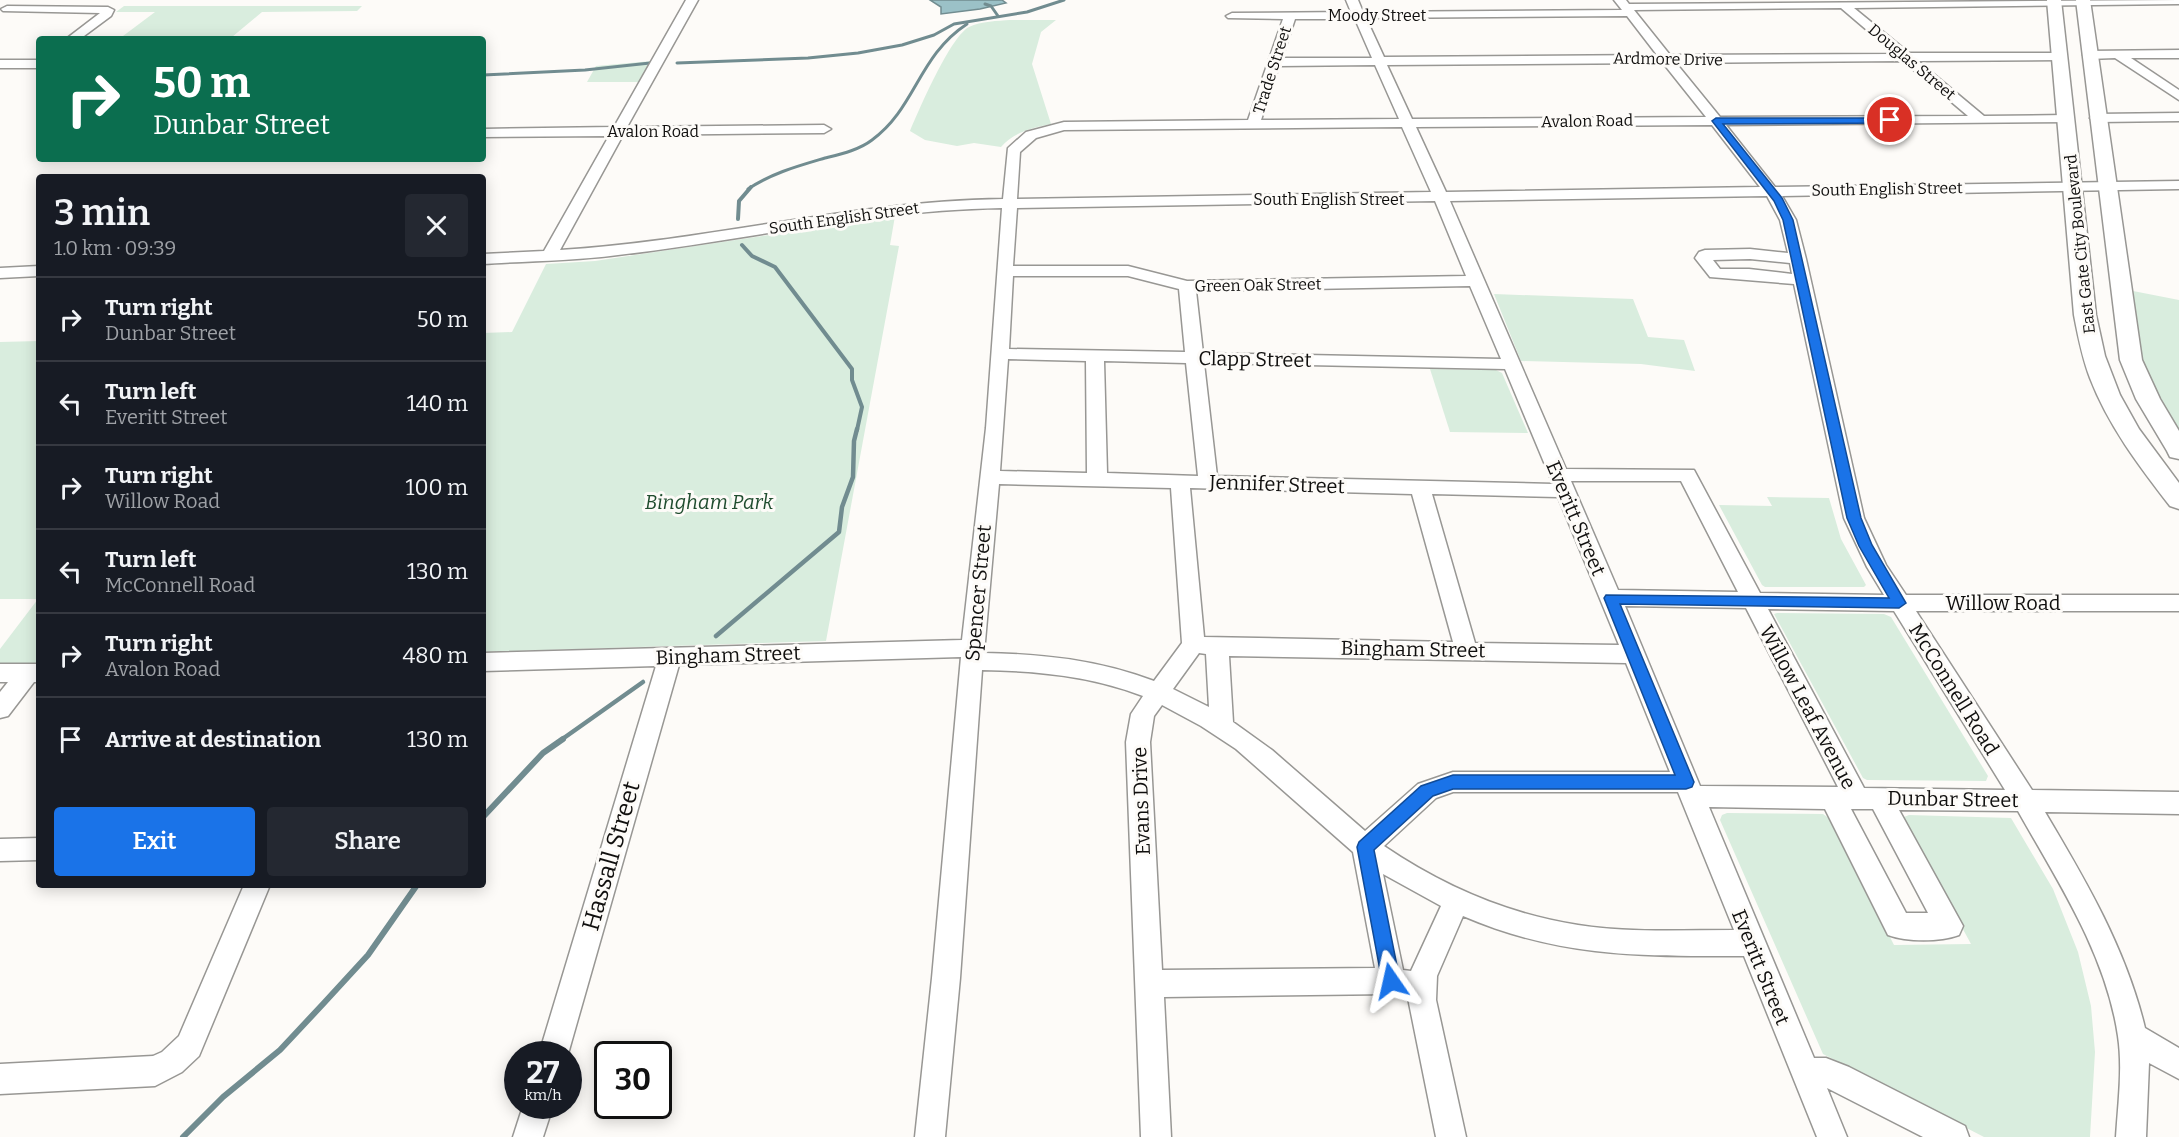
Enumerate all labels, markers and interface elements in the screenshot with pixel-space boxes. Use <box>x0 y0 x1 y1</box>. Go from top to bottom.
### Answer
street label: Moody Street <box>1328 6 1426 25</box>
street label: Douglas Street <box>1864 20 1960 104</box>
street label: Trade Street <box>1249 24 1295 116</box>
street label: Ardmore Drive <box>1613 49 1723 69</box>
text: 50 m <box>153 58 250 108</box>
icon: right <box>54 60 132 138</box>
pin <box>1864 94 1915 145</box>
icon: arrive <box>1873 103 1906 136</box>
text: Dunbar Street <box>153 109 330 141</box>
street label: Avalon Road <box>1541 111 1634 131</box>
street label: Avalon Road <box>607 122 700 141</box>
street label: East Gate City Boulevard <box>2061 153 2099 335</box>
street label: South English Street <box>1811 178 1963 200</box>
street label: South English Street <box>1253 190 1405 209</box>
text: 3 min <box>54 191 150 235</box>
button: close <box>405 194 468 257</box>
street label: South English Street <box>768 198 920 238</box>
text: 1.0 km · 09:39 <box>54 236 176 260</box>
street label: Green Oak Street <box>1194 274 1322 296</box>
text: Turn right <box>105 294 213 321</box>
icon: right <box>54 303 87 336</box>
text: 50 m <box>417 306 468 333</box>
text: Dunbar Street <box>105 321 236 345</box>
street label: Clapp Street <box>1198 346 1312 372</box>
text: Turn left <box>105 378 197 405</box>
icon: left <box>54 387 87 420</box>
text: 140 m <box>407 390 468 417</box>
text: Everitt Street <box>105 405 227 429</box>
street label: Everitt Street <box>1541 457 1611 579</box>
text: Turn right <box>105 462 213 489</box>
street label: Jennifer Street <box>1208 470 1345 498</box>
icon: right <box>54 471 87 504</box>
text: 100 m <box>405 474 468 501</box>
text: Willow Road <box>105 489 220 513</box>
park label: Bingham Park <box>645 490 774 514</box>
street label: Spencer Street <box>960 524 996 662</box>
text: Turn left <box>105 546 197 573</box>
icon: left <box>54 555 87 588</box>
text: 130 m <box>407 558 468 585</box>
text: McConnell Road <box>105 573 255 597</box>
street label: Willow Road <box>1945 591 2061 615</box>
street label: McConnell Road <box>1904 619 2004 759</box>
street label: Willow Leaf Avenue <box>1755 621 1861 793</box>
text: Turn right <box>105 630 213 657</box>
street label: Bingham Street <box>1340 636 1486 662</box>
icon: right <box>54 639 87 672</box>
street label: Bingham Street <box>655 640 801 670</box>
text: 480 m <box>402 642 468 669</box>
text: Avalon Road <box>105 657 220 681</box>
icon: arrive <box>54 723 87 756</box>
text: Arrive at destination <box>105 726 321 753</box>
text: 130 m <box>407 726 468 753</box>
street label: Evans Drive <box>1127 746 1155 856</box>
street label: Hassall Street <box>576 778 646 934</box>
street label: Dunbar Street <box>1887 786 2019 812</box>
button: Exit <box>54 807 255 876</box>
button: Share <box>267 807 468 876</box>
street label: Everitt Street <box>1727 906 1795 1028</box>
position arrow <box>1359 949 1423 1013</box>
speed limit sign: 30 <box>594 1041 672 1119</box>
text: 27 <box>527 1055 559 1091</box>
text: km/h <box>524 1086 562 1104</box>

